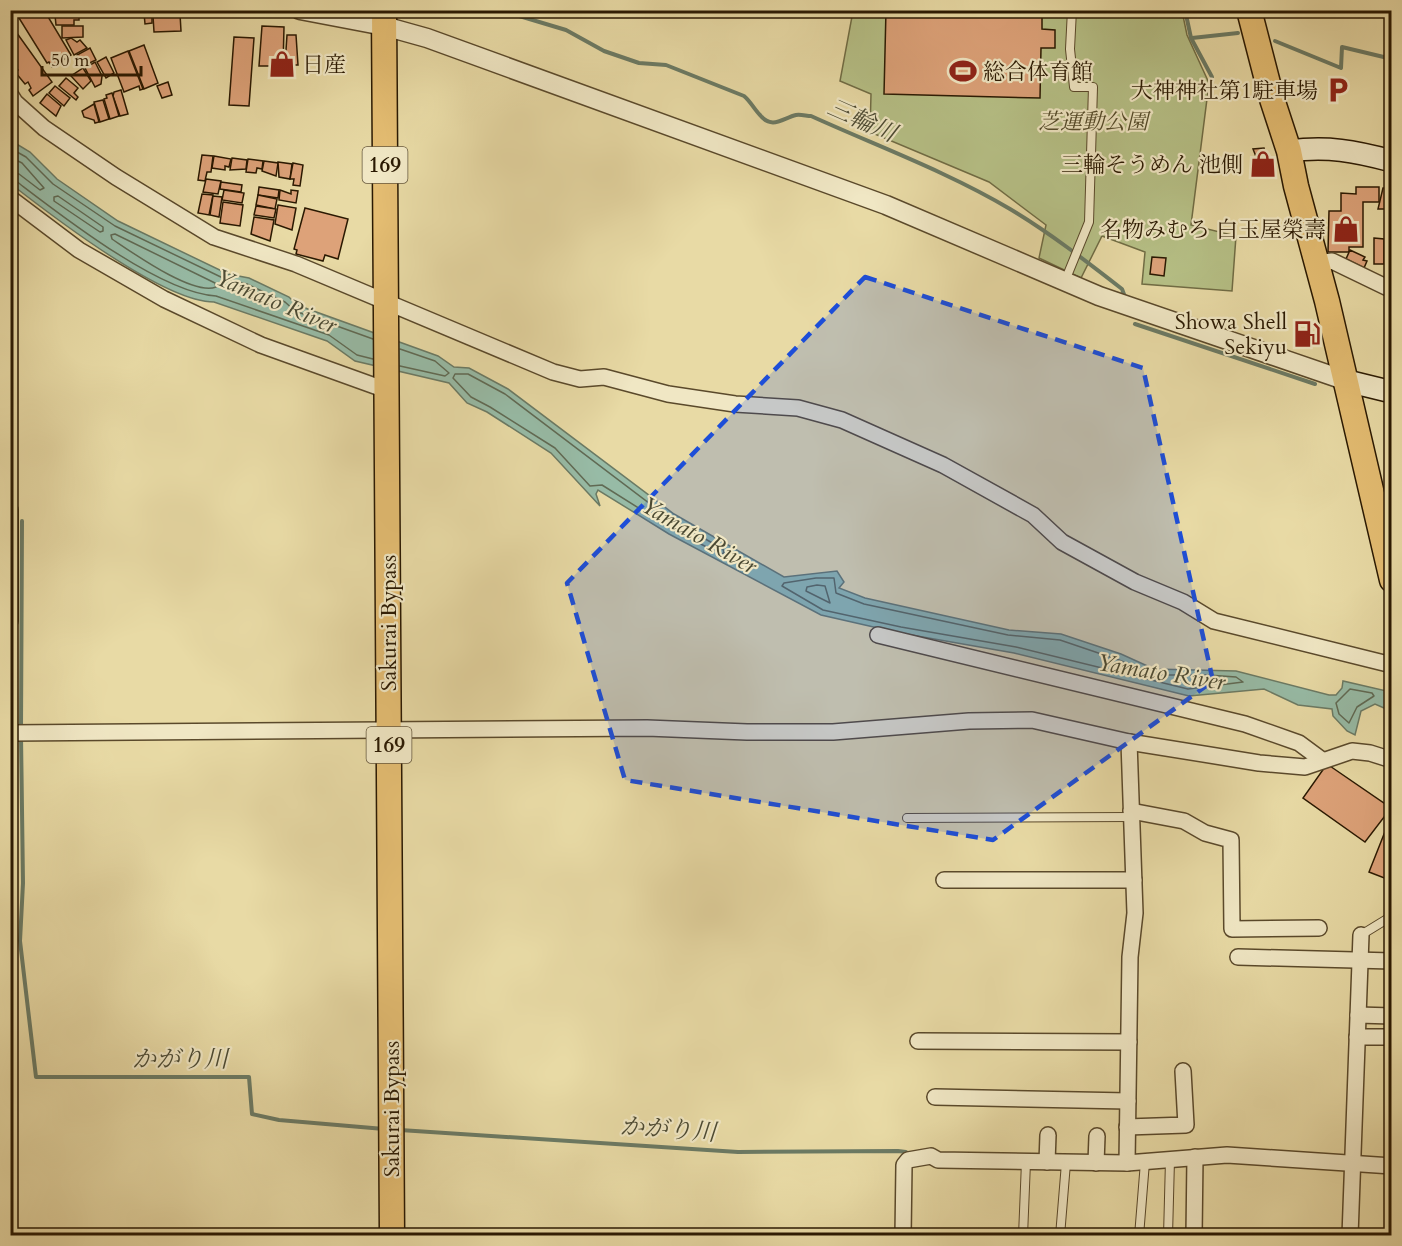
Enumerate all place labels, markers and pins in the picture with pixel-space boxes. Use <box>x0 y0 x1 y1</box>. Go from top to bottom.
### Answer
shop icon: 日産 <box>267 49 297 79</box>
place label: 日産 <box>302 50 346 80</box>
sports icon: 総合体育館 <box>948 56 978 86</box>
place label: 総合体育館 <box>983 57 1093 87</box>
parking icon: 大神神社第1駐車場 <box>1323 75 1353 105</box>
place label: 大神神社第1駐車場 <box>1131 76 1318 106</box>
shop icon: 三輪そうめん 池側 <box>1248 149 1278 179</box>
place label: 三輪そうめん 池側 <box>1061 150 1243 180</box>
shop icon: 名物みむろ 白玉屋榮壽 <box>1331 214 1361 244</box>
place label: 名物みむろ 白玉屋榮壽 <box>1100 215 1326 245</box>
place label: Showa Shell Sekiyu <box>1175 307 1287 362</box>
fuel station icon: Showa Shell Sekiyu <box>1292 319 1322 349</box>

